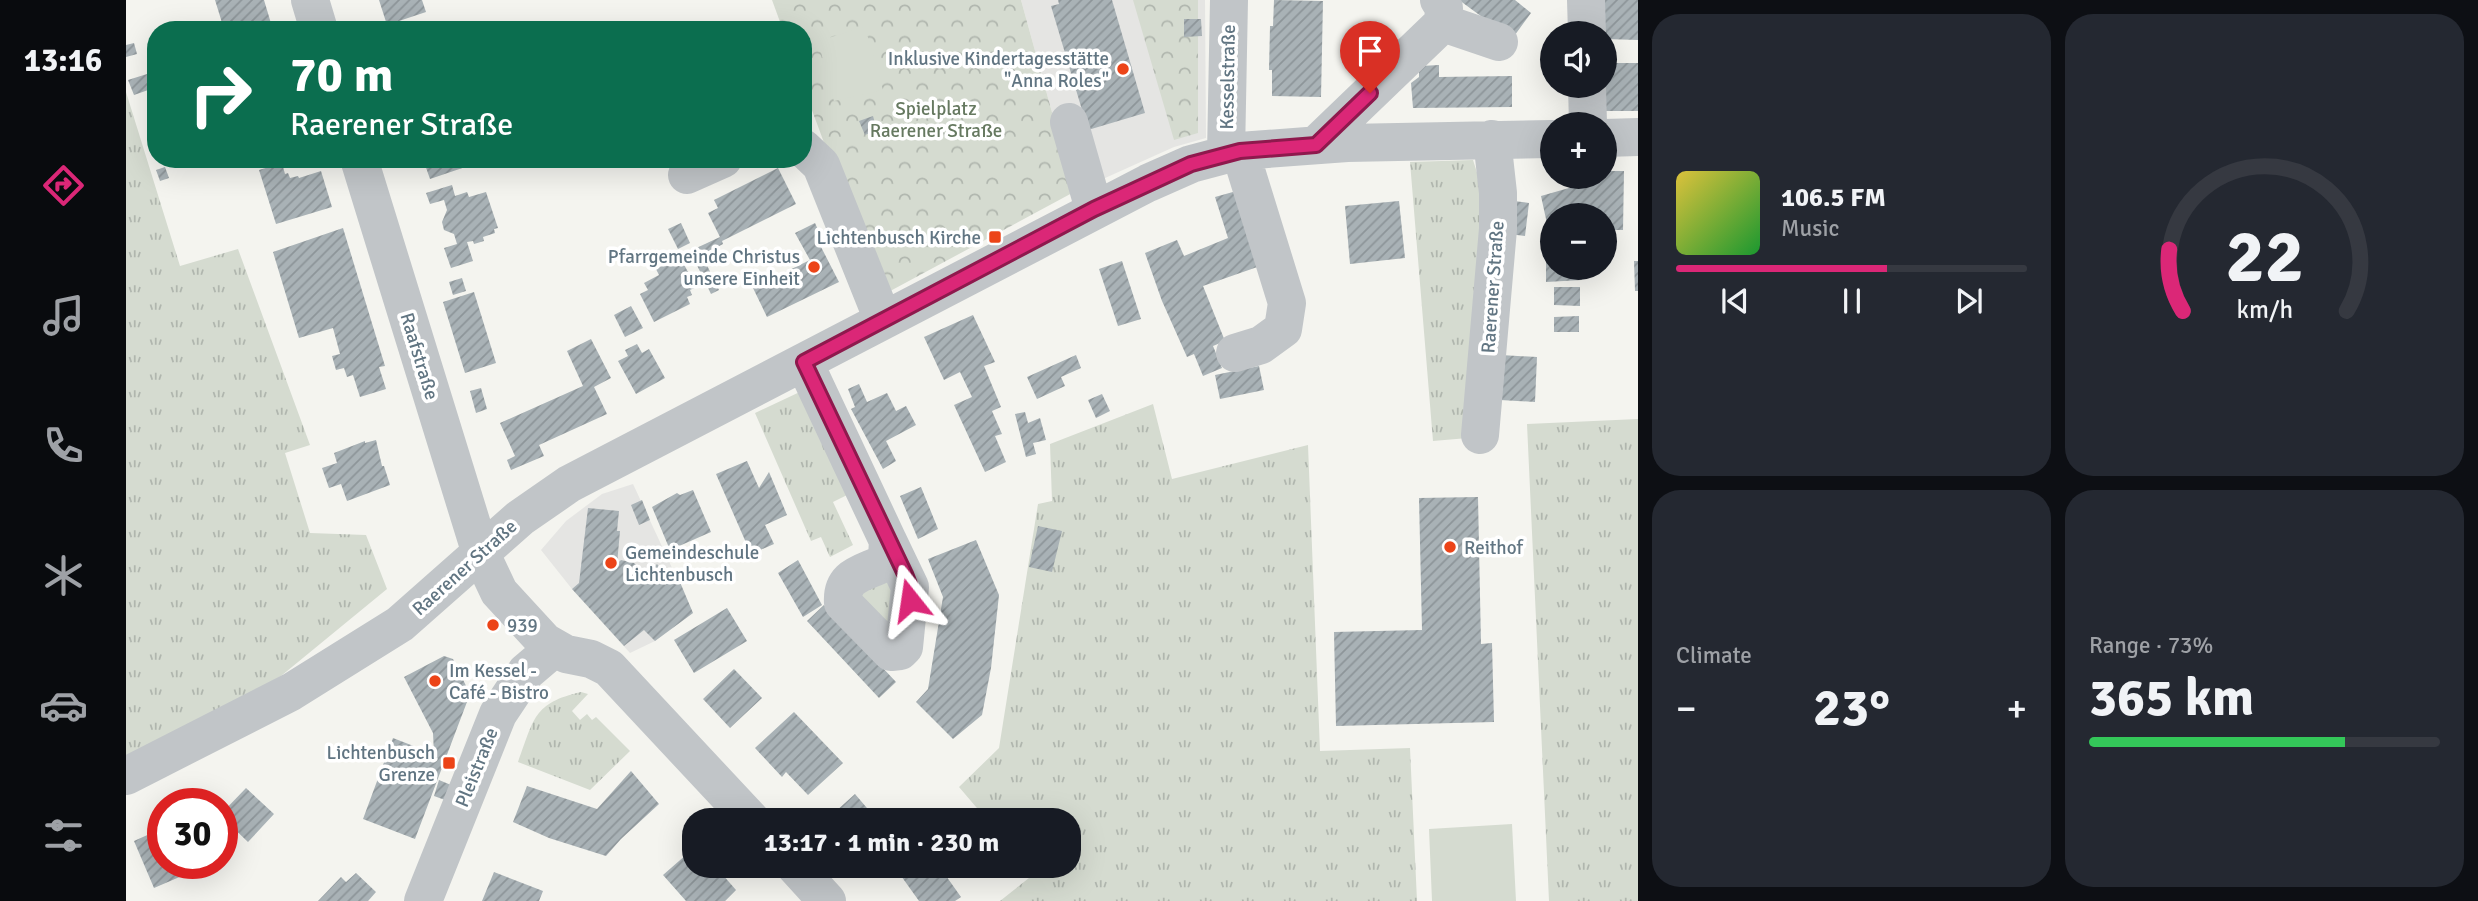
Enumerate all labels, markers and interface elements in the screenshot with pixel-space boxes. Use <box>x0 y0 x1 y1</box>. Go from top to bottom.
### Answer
pin <box>1340 21 1400 93</box>
map controls <box>1540 21 1617 280</box>
button: sound <box>1540 21 1617 98</box>
street label: Kesselstraße <box>1215 24 1241 130</box>
icon: arrive <box>1351 32 1389 70</box>
text: 13:16 <box>24 41 102 80</box>
text: 70 m <box>290 45 393 105</box>
place label: Inklusive Kindertagesstätte "Anna Roles" <box>888 47 1109 93</box>
icon: right <box>175 49 266 140</box>
marker: Inklusive Kindertagesstätte "Anna Roles" <box>1115 61 1131 77</box>
park label: Spielplatz Raerener Straße <box>870 97 1002 143</box>
text: Raerener Straße <box>290 105 513 144</box>
button: + <box>1540 112 1617 189</box>
icon: directions <box>39 161 88 210</box>
text: 106.5 FM <box>1781 182 1886 214</box>
button: − <box>1540 203 1617 280</box>
text: Music <box>1781 214 1839 243</box>
text: 22 <box>2225 214 2304 303</box>
street label: Raerener Straße <box>1476 220 1510 354</box>
place label: Lichtenbusch Kirche <box>817 226 981 250</box>
marker: Lichtenbusch Kirche <box>987 229 1003 245</box>
place label: Pfarrgemeinde Christus unsere Einheit <box>608 245 800 291</box>
marker: Pfarrgemeinde Christus unsere Einheit <box>806 259 822 275</box>
icon: previous <box>1716 282 1754 320</box>
icon: pause <box>1833 282 1871 320</box>
icon: next <box>1950 282 1988 320</box>
icon: music <box>39 291 88 340</box>
text: km/h <box>2236 294 2293 325</box>
street label: Raafstraße <box>394 310 444 403</box>
icon: phone <box>39 421 88 470</box>
street label: Raerener Straße <box>407 514 522 621</box>
place label: Reithof <box>1464 536 1524 560</box>
marker: Reithof <box>1442 539 1458 555</box>
place label: Gemeindeschule Lichtenbusch <box>625 541 759 587</box>
icon: climate <box>39 551 88 600</box>
marker: Gemeindeschule Lichtenbusch <box>603 555 619 571</box>
position arrow <box>873 563 947 637</box>
place label: 939 <box>507 614 538 638</box>
marker: 939 <box>485 617 501 633</box>
text: Range · 73% <box>2089 631 2213 660</box>
text: Climate <box>1676 641 1752 670</box>
place label: Im Kessel - Café - Bistro <box>449 659 549 705</box>
text: 365 km <box>2089 666 2254 730</box>
marker: Im Kessel - Café - Bistro <box>427 673 443 689</box>
text: 23° <box>1813 676 1890 740</box>
icon: car <box>39 681 88 730</box>
text: − <box>1676 685 1697 732</box>
text: + <box>2006 685 2027 732</box>
street label: Pleistraße <box>450 724 504 811</box>
place label: Lichtenbusch Grenze <box>327 741 435 787</box>
marker: Lichtenbusch Grenze <box>441 755 457 771</box>
speed limit sign: 30 <box>147 788 238 879</box>
icon: filters <box>39 811 88 860</box>
text: 13:17 · 1 min · 230 m <box>764 827 999 859</box>

